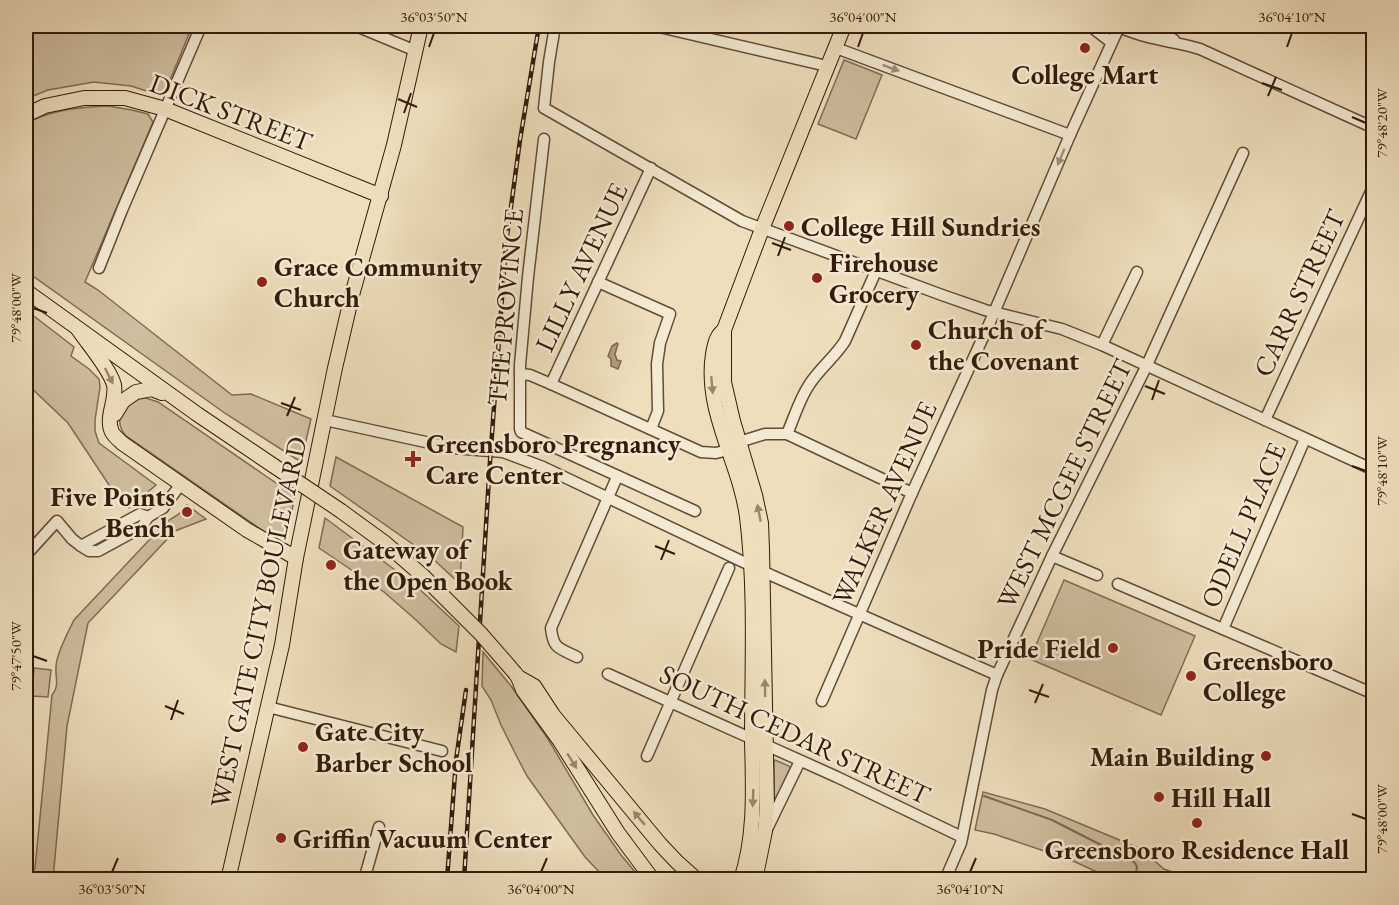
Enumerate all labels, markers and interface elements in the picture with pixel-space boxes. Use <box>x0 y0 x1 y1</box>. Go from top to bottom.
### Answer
text: 36°03'50"N <box>400 7 468 26</box>
text: 36°04'00"N <box>829 7 897 26</box>
text: 36°04'10"N <box>1258 7 1326 26</box>
marker: College Mart <box>1078 41 1092 55</box>
place label: College Mart <box>1012 57 1158 92</box>
one-way arrow <box>882 64 900 74</box>
street label: DICK STREET <box>145 65 318 159</box>
text: 79°48'20"W <box>1372 88 1391 158</box>
one-way arrow <box>1056 148 1065 166</box>
street label: LILLY AVENUE <box>527 177 635 357</box>
street label: CARR STREET <box>1245 203 1353 382</box>
street label: THE PROVINCE <box>479 207 531 407</box>
place label: College Hill Sundries <box>801 209 1040 244</box>
marker: College Hill Sundries <box>782 219 796 233</box>
place label: Firehouse Grocery <box>829 245 938 311</box>
place label: Grace Community Church <box>274 249 483 315</box>
marker: Firehouse Grocery <box>810 271 824 285</box>
text: 79°48'00"W <box>6 273 25 343</box>
marker: Grace Community Church <box>255 275 269 289</box>
place label: Church of the Covenant <box>928 312 1079 378</box>
marker: Church of the Covenant <box>909 338 923 352</box>
street label: WEST MCGEE STREET <box>988 353 1140 615</box>
one-way arrow <box>105 368 114 385</box>
one-way arrow <box>707 376 717 395</box>
street label: WALKER AVENUE <box>824 396 944 610</box>
place label: Greensboro Pregnancy Care Center <box>426 426 682 492</box>
street label: WEST GATE CITY BOULEVARD <box>202 433 314 811</box>
text: 79°48'10"W <box>1372 436 1391 506</box>
street label: ODELL PLACE <box>1192 437 1294 613</box>
marker: Greensboro Pregnancy Care Center <box>404 450 422 468</box>
place label: Five Points Bench <box>50 479 175 545</box>
one-way arrow <box>754 503 763 522</box>
marker: Five Points Bench <box>180 505 194 519</box>
place label: Gateway of the Open Book <box>343 532 514 598</box>
marker: Gateway of the Open Book <box>324 558 338 572</box>
text: 79°47'50"W <box>6 621 25 691</box>
place label: Pride Field <box>977 631 1101 666</box>
marker: Pride Field <box>1106 641 1120 655</box>
place label: Greensboro College <box>1203 643 1333 709</box>
street label: SOUTH CEDAR STREET <box>654 656 937 812</box>
marker: Greensboro College <box>1184 669 1198 683</box>
one-way arrow <box>760 678 770 697</box>
place label: Gate City Barber School <box>315 714 473 780</box>
place label: Main Building <box>1090 739 1254 774</box>
marker: Gate City Barber School <box>296 740 310 754</box>
marker: Main Building <box>1259 749 1273 763</box>
one-way arrow <box>567 752 578 769</box>
place label: Hill Hall <box>1171 780 1272 815</box>
text: 79°48'00"W <box>1372 784 1391 854</box>
one-way arrow <box>749 789 758 808</box>
marker: Hill Hall <box>1152 790 1166 804</box>
one-way arrow <box>633 811 646 826</box>
marker: Greensboro Residence Hall <box>1190 816 1204 830</box>
place label: Griffin Vacuum Center <box>293 821 553 856</box>
marker: Griffin Vacuum Center <box>274 831 288 845</box>
place label: Greensboro Residence Hall <box>1045 832 1350 867</box>
text: 36°03'50"N <box>78 879 146 898</box>
text: 36°04'00"N <box>507 879 575 898</box>
text: 36°04'10"N <box>936 879 1004 898</box>

